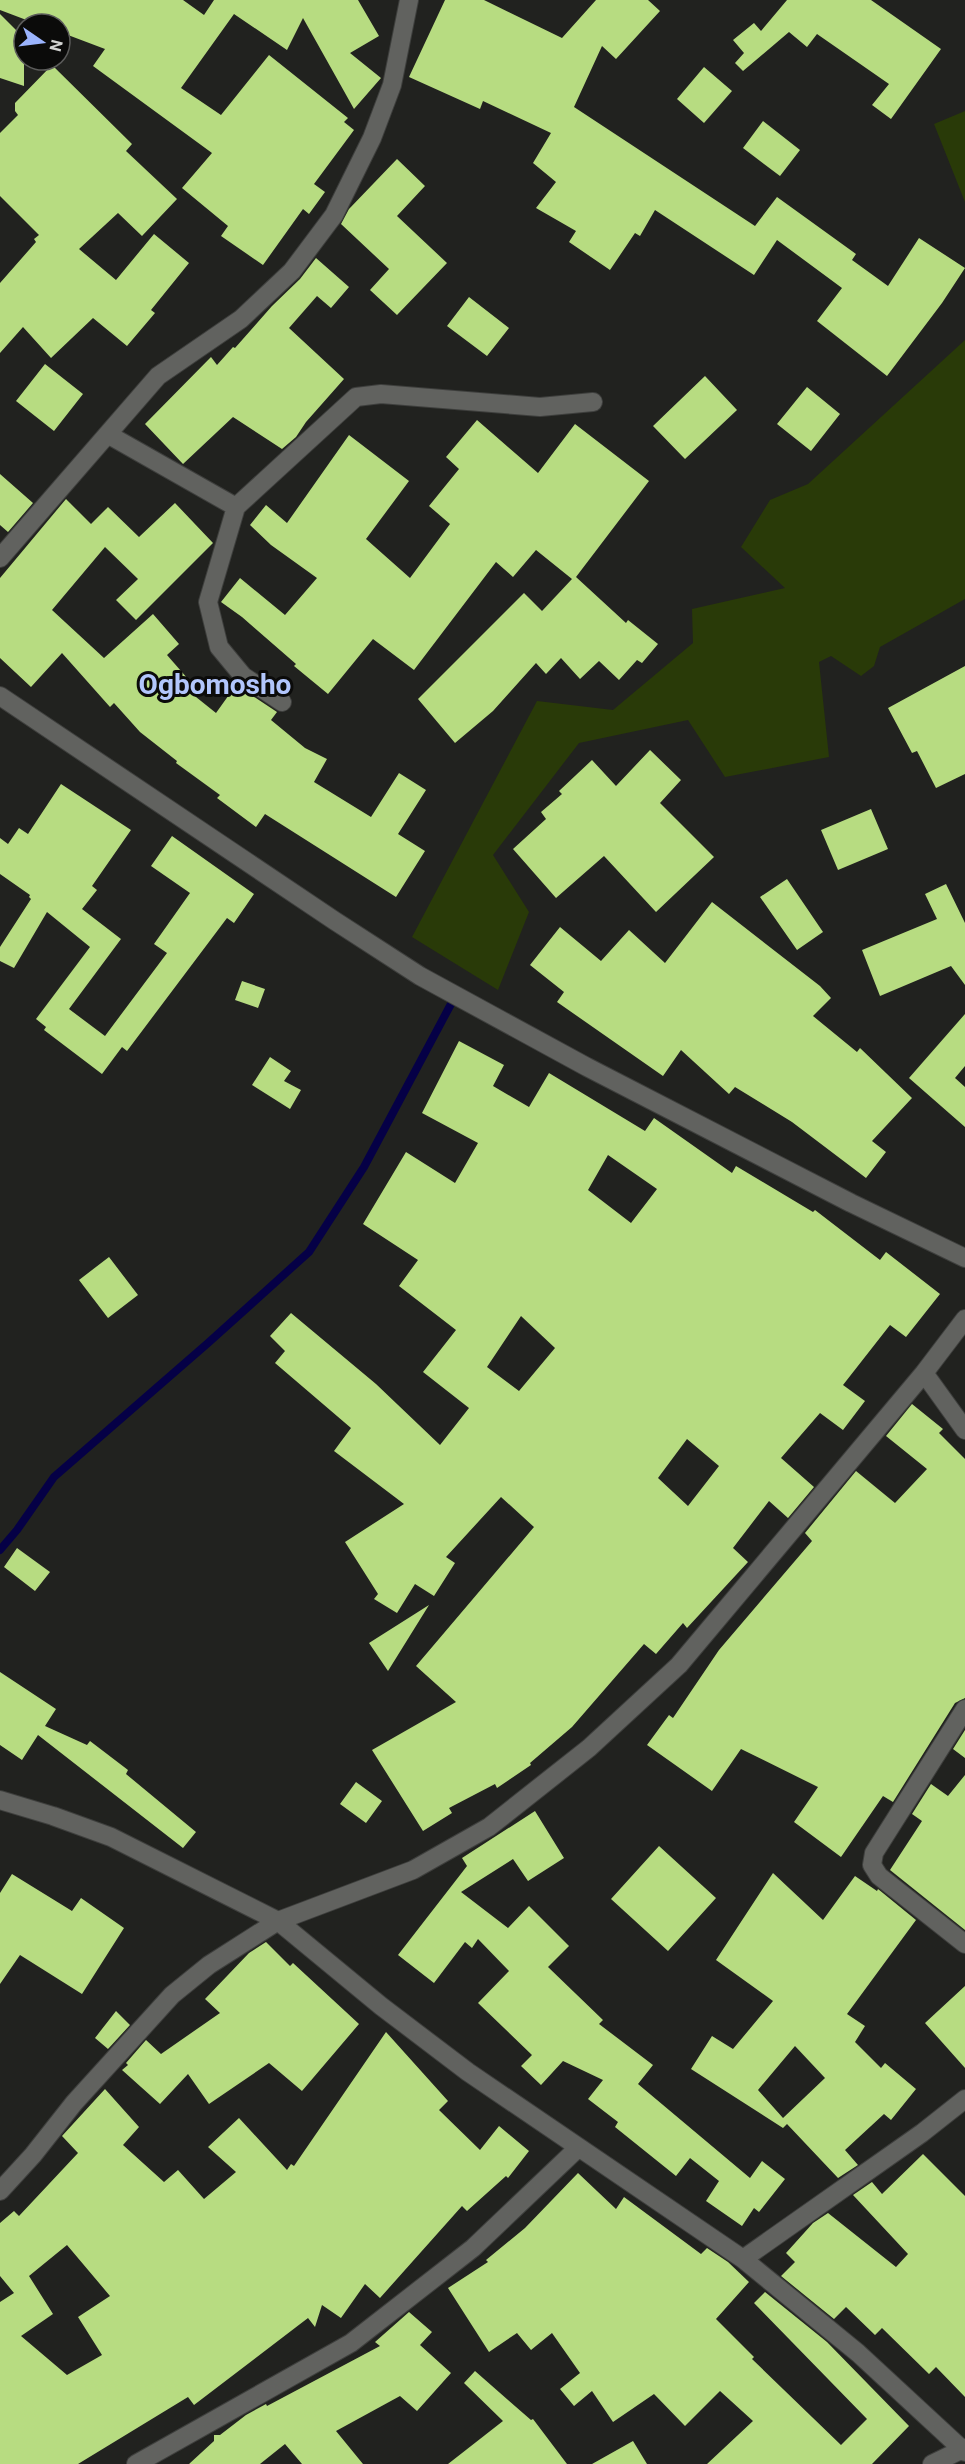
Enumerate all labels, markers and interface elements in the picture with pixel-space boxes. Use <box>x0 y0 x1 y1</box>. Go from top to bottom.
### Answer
north arrow <box>12 12 72 72</box>
text: N <box>45 38 67 53</box>
district label: Ogbomosho <box>139 668 291 701</box>

